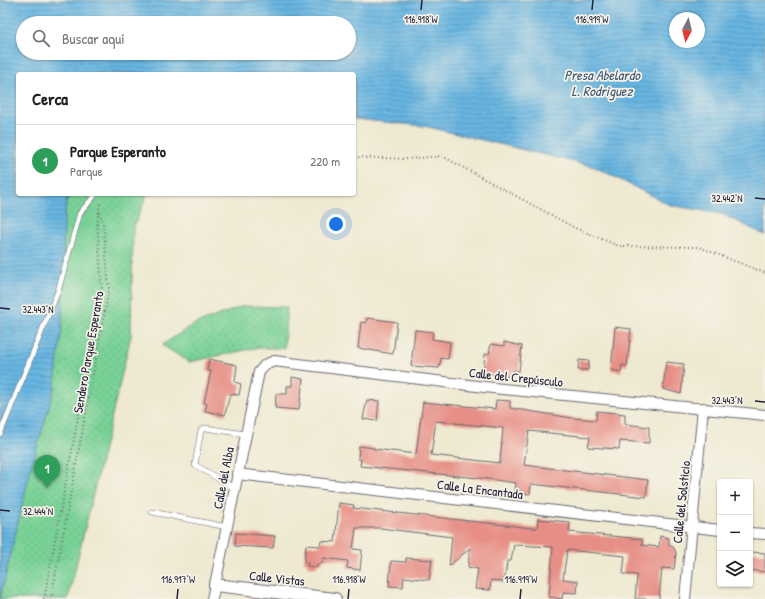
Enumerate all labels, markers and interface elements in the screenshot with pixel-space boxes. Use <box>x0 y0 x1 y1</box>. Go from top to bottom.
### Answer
north arrow <box>669 12 705 48</box>
text: 116.918°W <box>404 13 439 26</box>
text: 116.919°W <box>576 13 609 26</box>
search box <box>16 16 356 60</box>
icon: search <box>30 27 52 49</box>
text: Buscar aquí <box>62 28 125 49</box>
water label: Presa Abelardo L. Rodriguez <box>564 65 641 101</box>
text: Cerca <box>32 87 68 110</box>
text: Parque Esperanto <box>70 141 166 162</box>
text: 1 <box>43 152 47 170</box>
text: 220 m <box>310 152 340 170</box>
text: Parque <box>70 162 103 180</box>
text: 32.442°N <box>711 192 743 205</box>
your location <box>326 214 346 234</box>
street label: Sendero Parque Esperanto <box>68 290 108 414</box>
text: 32.443°N <box>23 303 53 316</box>
street label: Calle del Crepúsculo <box>468 363 564 391</box>
text: 32.443°N <box>712 394 742 407</box>
street label: Calle del Alba <box>208 445 238 511</box>
pin: 1 <box>34 455 60 488</box>
street label: Calle del Solsticio <box>668 460 694 544</box>
street label: Calle La Encantada <box>436 475 524 503</box>
map controls <box>717 479 753 587</box>
button: + <box>717 479 753 515</box>
text: 32.444°N <box>23 505 53 518</box>
button: − <box>717 515 753 551</box>
button: layers <box>717 551 753 587</box>
street label: Calle Vistas <box>248 566 306 590</box>
text: 116.917°W <box>161 573 196 586</box>
text: 116.918°W <box>332 573 367 586</box>
text: 116.919°W <box>505 573 538 586</box>

